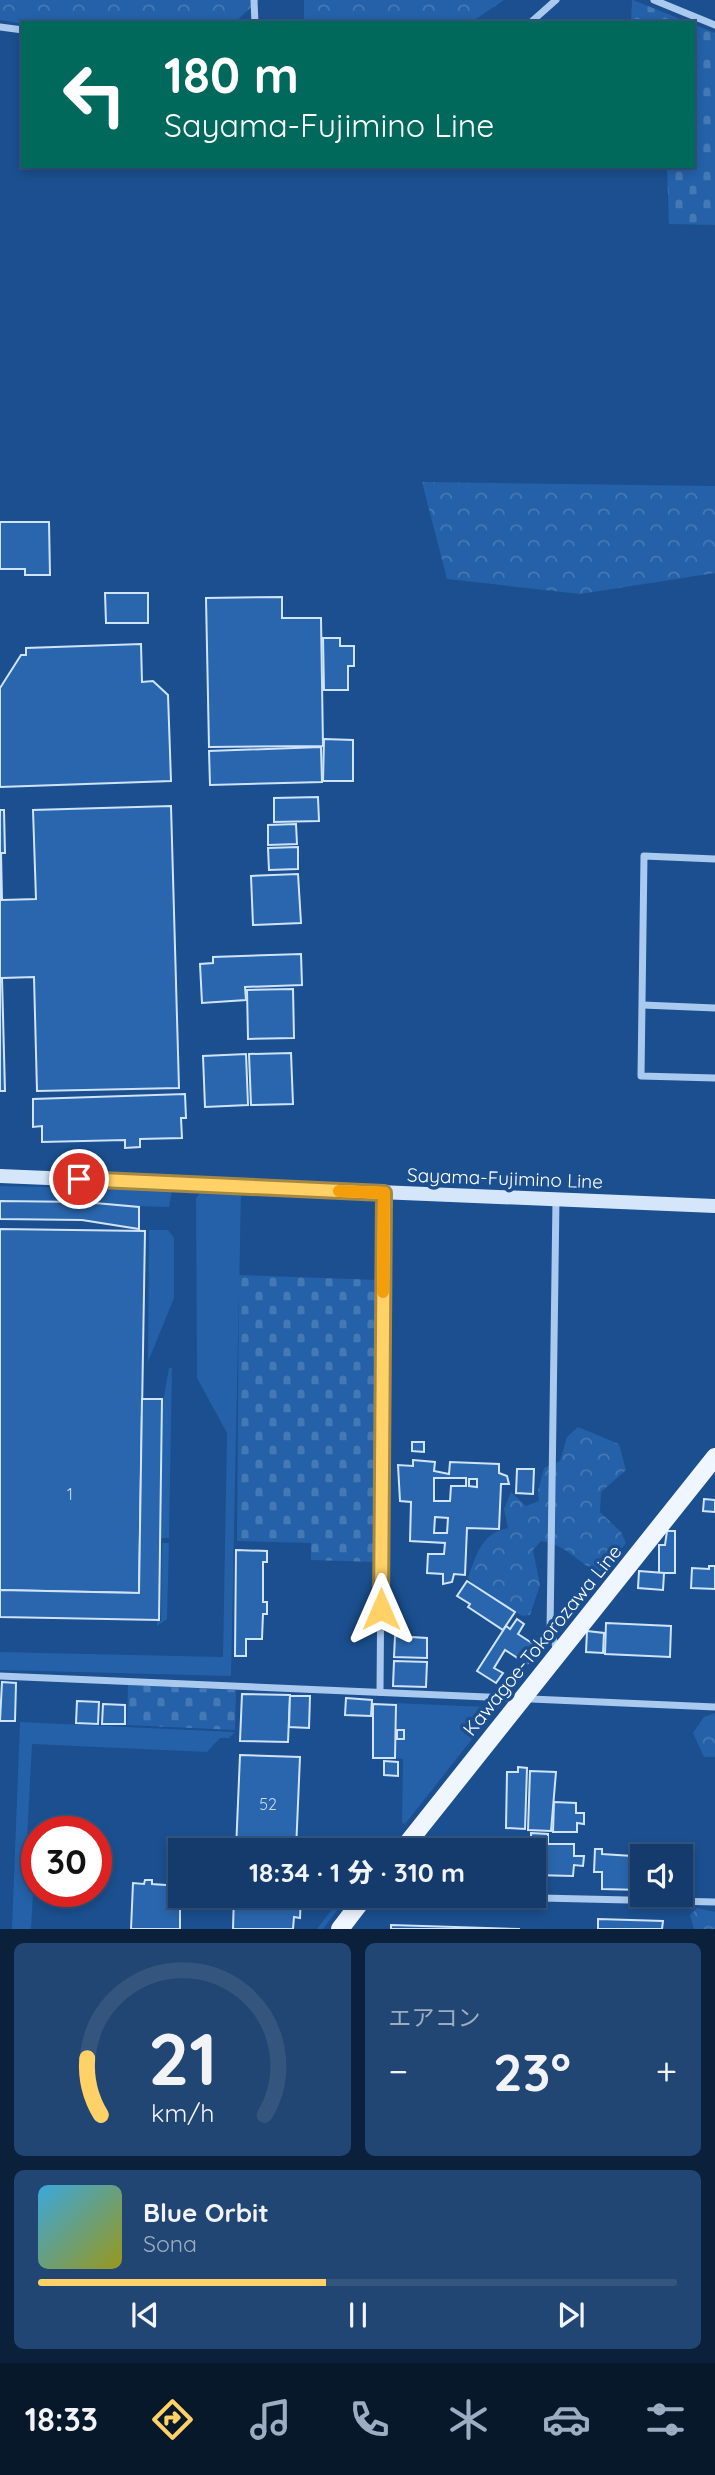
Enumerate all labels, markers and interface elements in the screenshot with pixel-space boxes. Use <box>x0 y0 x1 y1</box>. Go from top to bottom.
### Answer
text: 180 m <box>164 44 299 105</box>
icon: left <box>49 49 140 140</box>
text: Sayama-Fujimino Line <box>164 105 494 145</box>
pin <box>49 1149 109 1209</box>
icon: arrive <box>60 1160 98 1198</box>
street label: Sayama-Fujimino Line <box>407 1163 603 1193</box>
house number: 1 <box>67 1484 73 1504</box>
street label: Kawagoe-Tokorozawa Line <box>458 1540 626 1740</box>
position arrow <box>344 1572 418 1646</box>
house number: 52 <box>259 1794 277 1814</box>
speed limit sign: 30 <box>21 1816 112 1907</box>
map controls <box>630 1844 693 1907</box>
button: sound <box>630 1844 693 1907</box>
text: 18:34 · 1 分 · 310 m <box>249 1856 465 1889</box>
text: エアコン <box>389 2003 481 2032</box>
text: 21 <box>147 2013 217 2104</box>
text: 23° <box>493 2039 571 2104</box>
text: − <box>389 2047 408 2095</box>
text: + <box>656 2047 677 2095</box>
text: km/h <box>151 2097 214 2128</box>
text: Blue Orbit <box>143 2196 269 2229</box>
text: Sona <box>143 2229 197 2258</box>
icon: previous <box>126 2296 164 2334</box>
icon: pause <box>339 2296 377 2334</box>
icon: next <box>552 2296 590 2334</box>
icon: directions <box>148 2395 197 2444</box>
icon: music <box>246 2395 295 2444</box>
icon: phone <box>345 2395 394 2444</box>
icon: climate <box>444 2395 493 2444</box>
icon: car <box>542 2395 591 2444</box>
icon: filters <box>641 2395 690 2444</box>
text: 18:33 <box>25 2399 98 2439</box>

